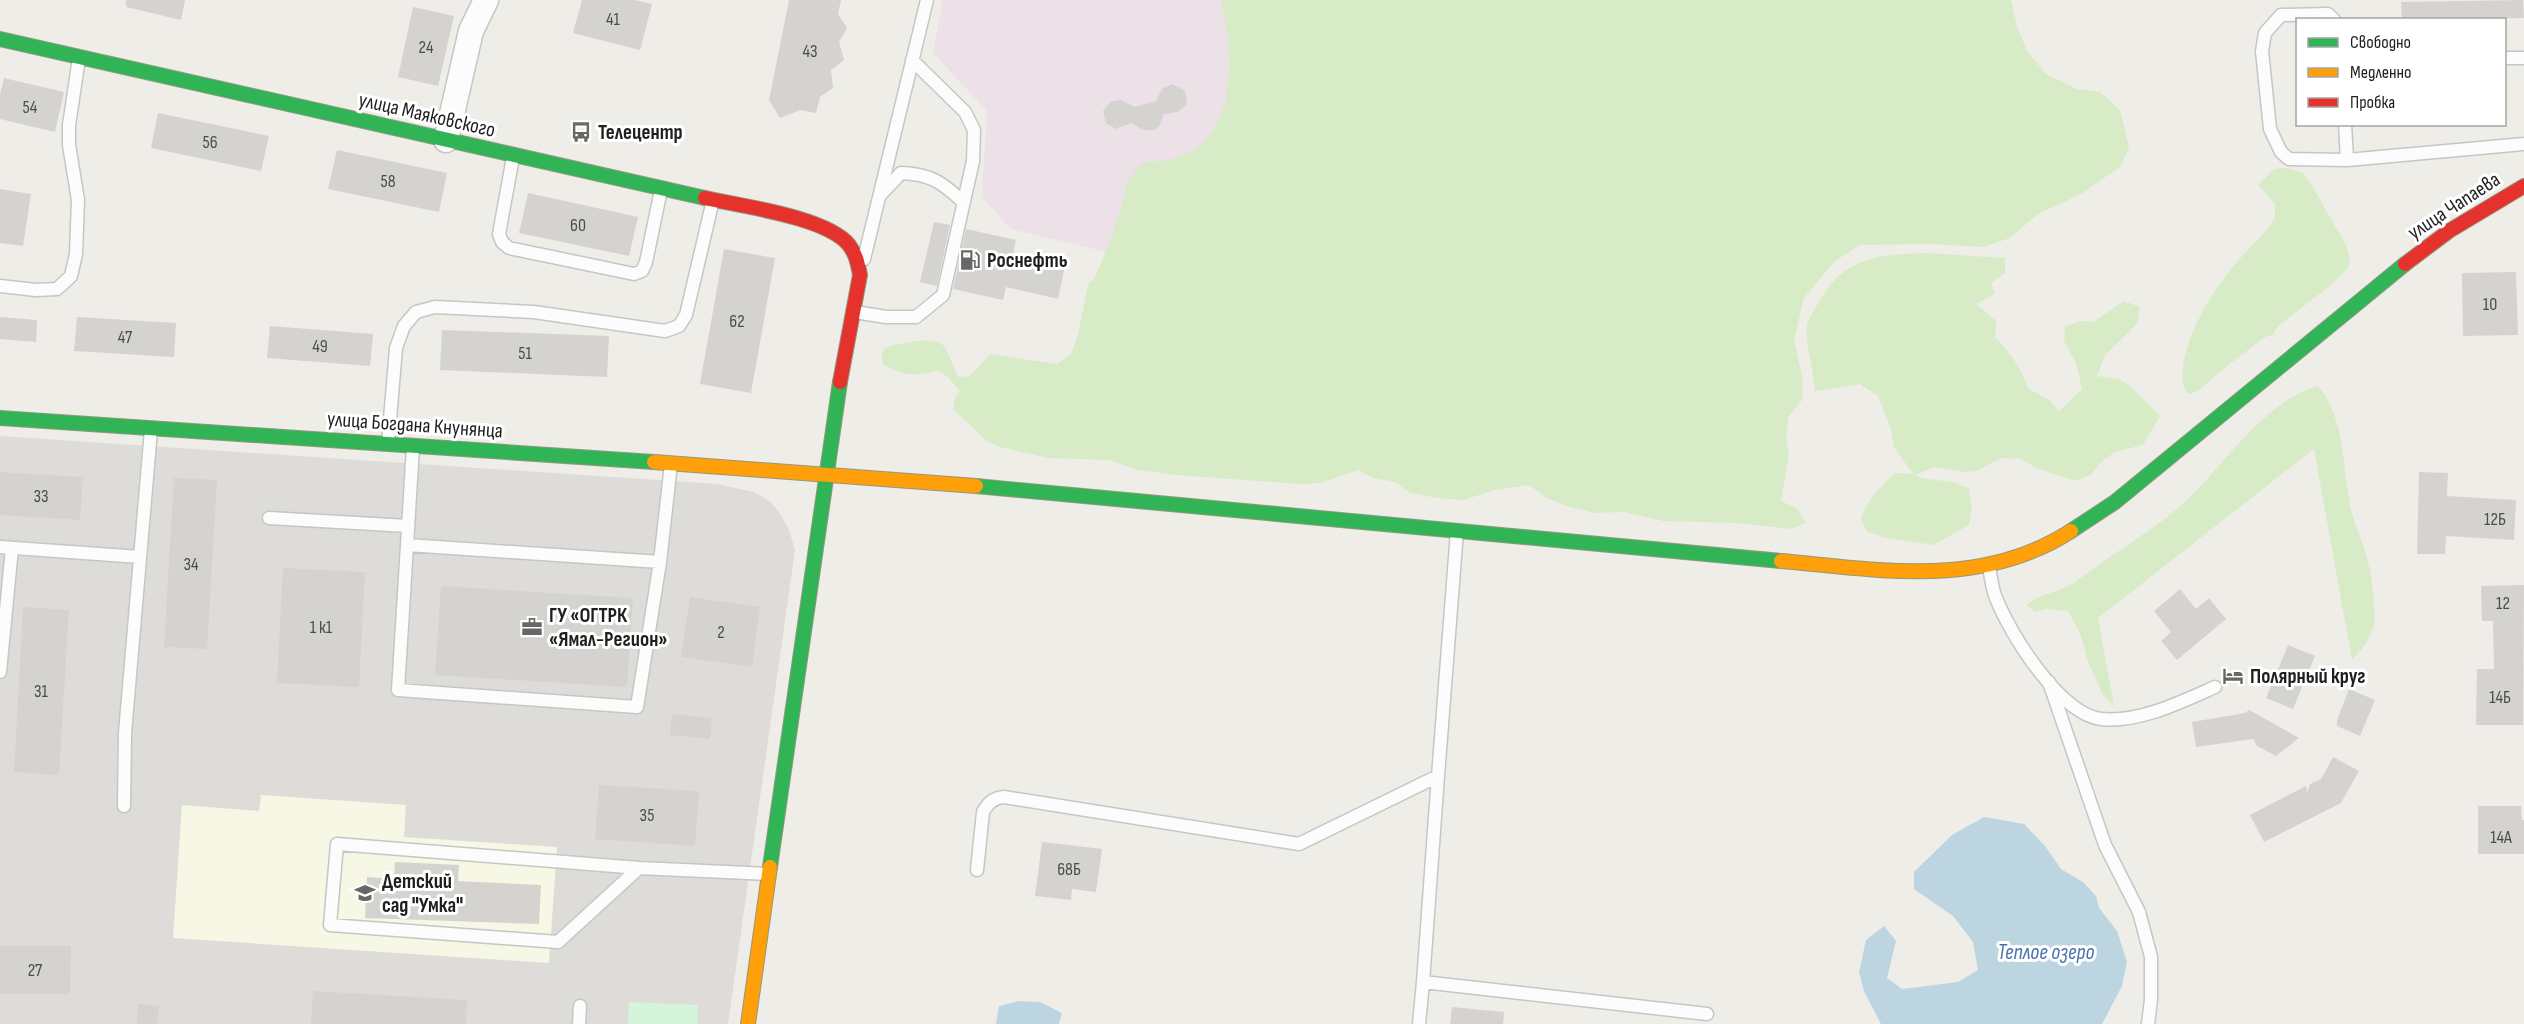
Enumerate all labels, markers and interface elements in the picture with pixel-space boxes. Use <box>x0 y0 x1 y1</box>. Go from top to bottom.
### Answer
house number: 41 <box>606 9 621 30</box>
legend <box>2296 18 2506 126</box>
text: Свободно <box>2350 32 2411 53</box>
house number: 24 <box>419 37 434 58</box>
house number: 43 <box>802 41 818 62</box>
text: Медленно <box>2350 62 2412 83</box>
street label: улица Маяковского <box>356 87 498 143</box>
text: Пробка <box>2350 92 2395 113</box>
house number: 54 <box>23 97 38 118</box>
bus stop icon: Телецентр <box>569 120 593 144</box>
place label: Телецентр <box>598 120 683 145</box>
house number: 56 <box>202 132 218 153</box>
street label: улица Чапаева <box>2403 167 2505 245</box>
house number: 58 <box>380 171 396 192</box>
house number: 60 <box>570 215 586 236</box>
fuel station icon: Роснефть <box>958 248 982 272</box>
place label: Роснефть <box>987 248 1068 273</box>
house number: 10 <box>2483 294 2497 315</box>
house number: 62 <box>729 311 745 332</box>
house number: 47 <box>118 327 133 348</box>
house number: 49 <box>312 336 328 357</box>
house number: 51 <box>518 343 532 364</box>
street label: улица Богдана Кнунянца <box>326 406 504 444</box>
house number: 33 <box>33 486 49 507</box>
house number: 12Б <box>2484 509 2506 530</box>
house number: 34 <box>183 554 199 575</box>
house number: 12 <box>2496 593 2510 614</box>
place label: ГУ «ОГТРК «Ямал-Регион» <box>549 603 668 652</box>
office icon: ГУ «ОГТРК «Ямал-Регион» <box>520 615 544 639</box>
house number: 1 к1 <box>310 617 333 638</box>
house number: 2 <box>717 622 725 643</box>
hotel icon: Полярный круг <box>2221 664 2245 688</box>
place label: Полярный круг <box>2250 664 2366 689</box>
house number: 31 <box>34 681 49 702</box>
house number: 14Б <box>2489 687 2511 708</box>
house number: 35 <box>640 805 654 826</box>
house number: 14А <box>2490 827 2512 848</box>
house number: 68Б <box>1057 859 1081 880</box>
place label: Детский сад "Умка" <box>382 869 463 918</box>
school or university icon: Детский сад "Умка" <box>353 881 377 905</box>
water label: Теплое озеро <box>1998 939 2094 966</box>
house number: 27 <box>28 960 43 981</box>

